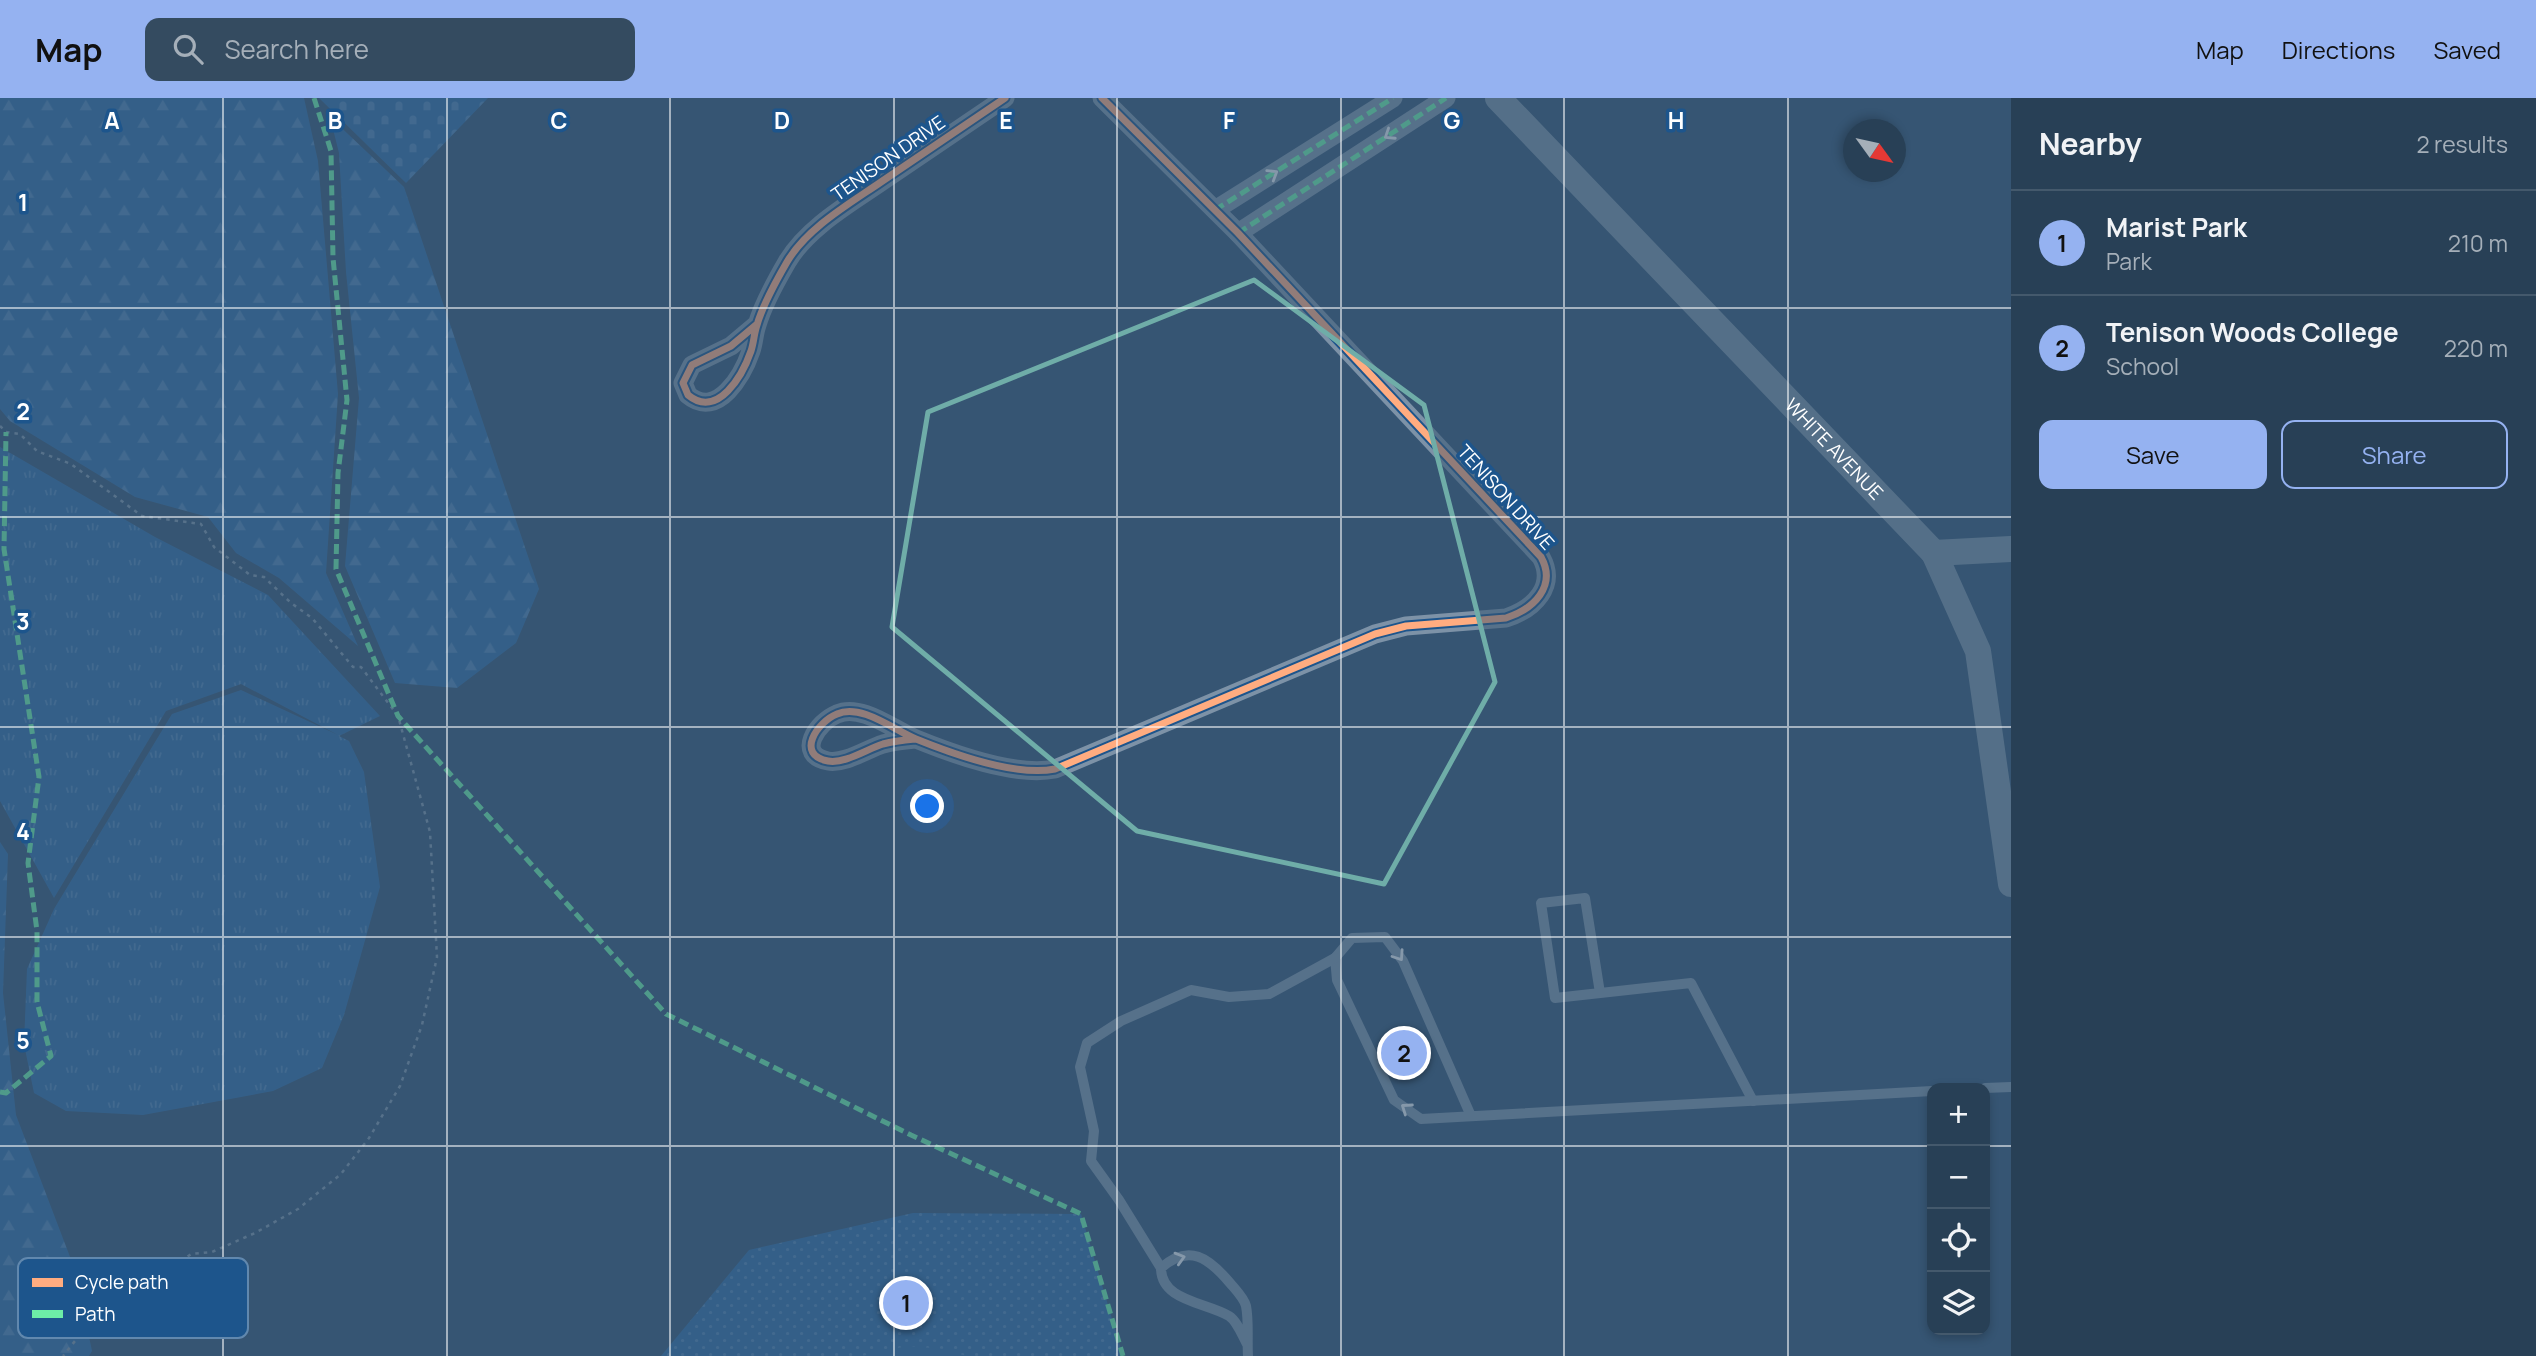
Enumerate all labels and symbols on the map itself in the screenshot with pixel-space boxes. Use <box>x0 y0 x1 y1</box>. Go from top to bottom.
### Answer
text: A <box>104 104 120 136</box>
text: B <box>328 104 342 136</box>
text: C <box>551 104 568 136</box>
text: D <box>774 104 790 136</box>
text: E <box>999 104 1013 136</box>
text: F <box>1223 104 1235 136</box>
text: G <box>1444 104 1461 136</box>
text: H <box>1668 104 1684 136</box>
street label: TENISON DRIVE <box>826 109 950 207</box>
north arrow <box>1843 119 1906 182</box>
one-way arrow <box>1384 127 1397 139</box>
one-way arrow <box>1265 169 1278 182</box>
text: 1 <box>18 186 28 218</box>
street label: WHITE AVENUE <box>1779 392 1889 505</box>
text: 2 <box>16 395 30 427</box>
street label: TENISON DRIVE <box>1452 439 1560 555</box>
text: 3 <box>16 605 30 637</box>
your location <box>910 789 944 823</box>
text: 4 <box>16 815 30 847</box>
one-way arrow <box>1390 948 1403 961</box>
text: 5 <box>16 1024 30 1056</box>
pin: 2 <box>1381 1027 1427 1079</box>
one-way arrow <box>1401 1104 1414 1116</box>
one-way arrow <box>1174 1251 1186 1266</box>
legend <box>18 1258 248 1338</box>
text: Cycle path <box>75 1269 169 1295</box>
pin: 1 <box>883 1277 929 1329</box>
text: Path <box>75 1301 115 1327</box>

